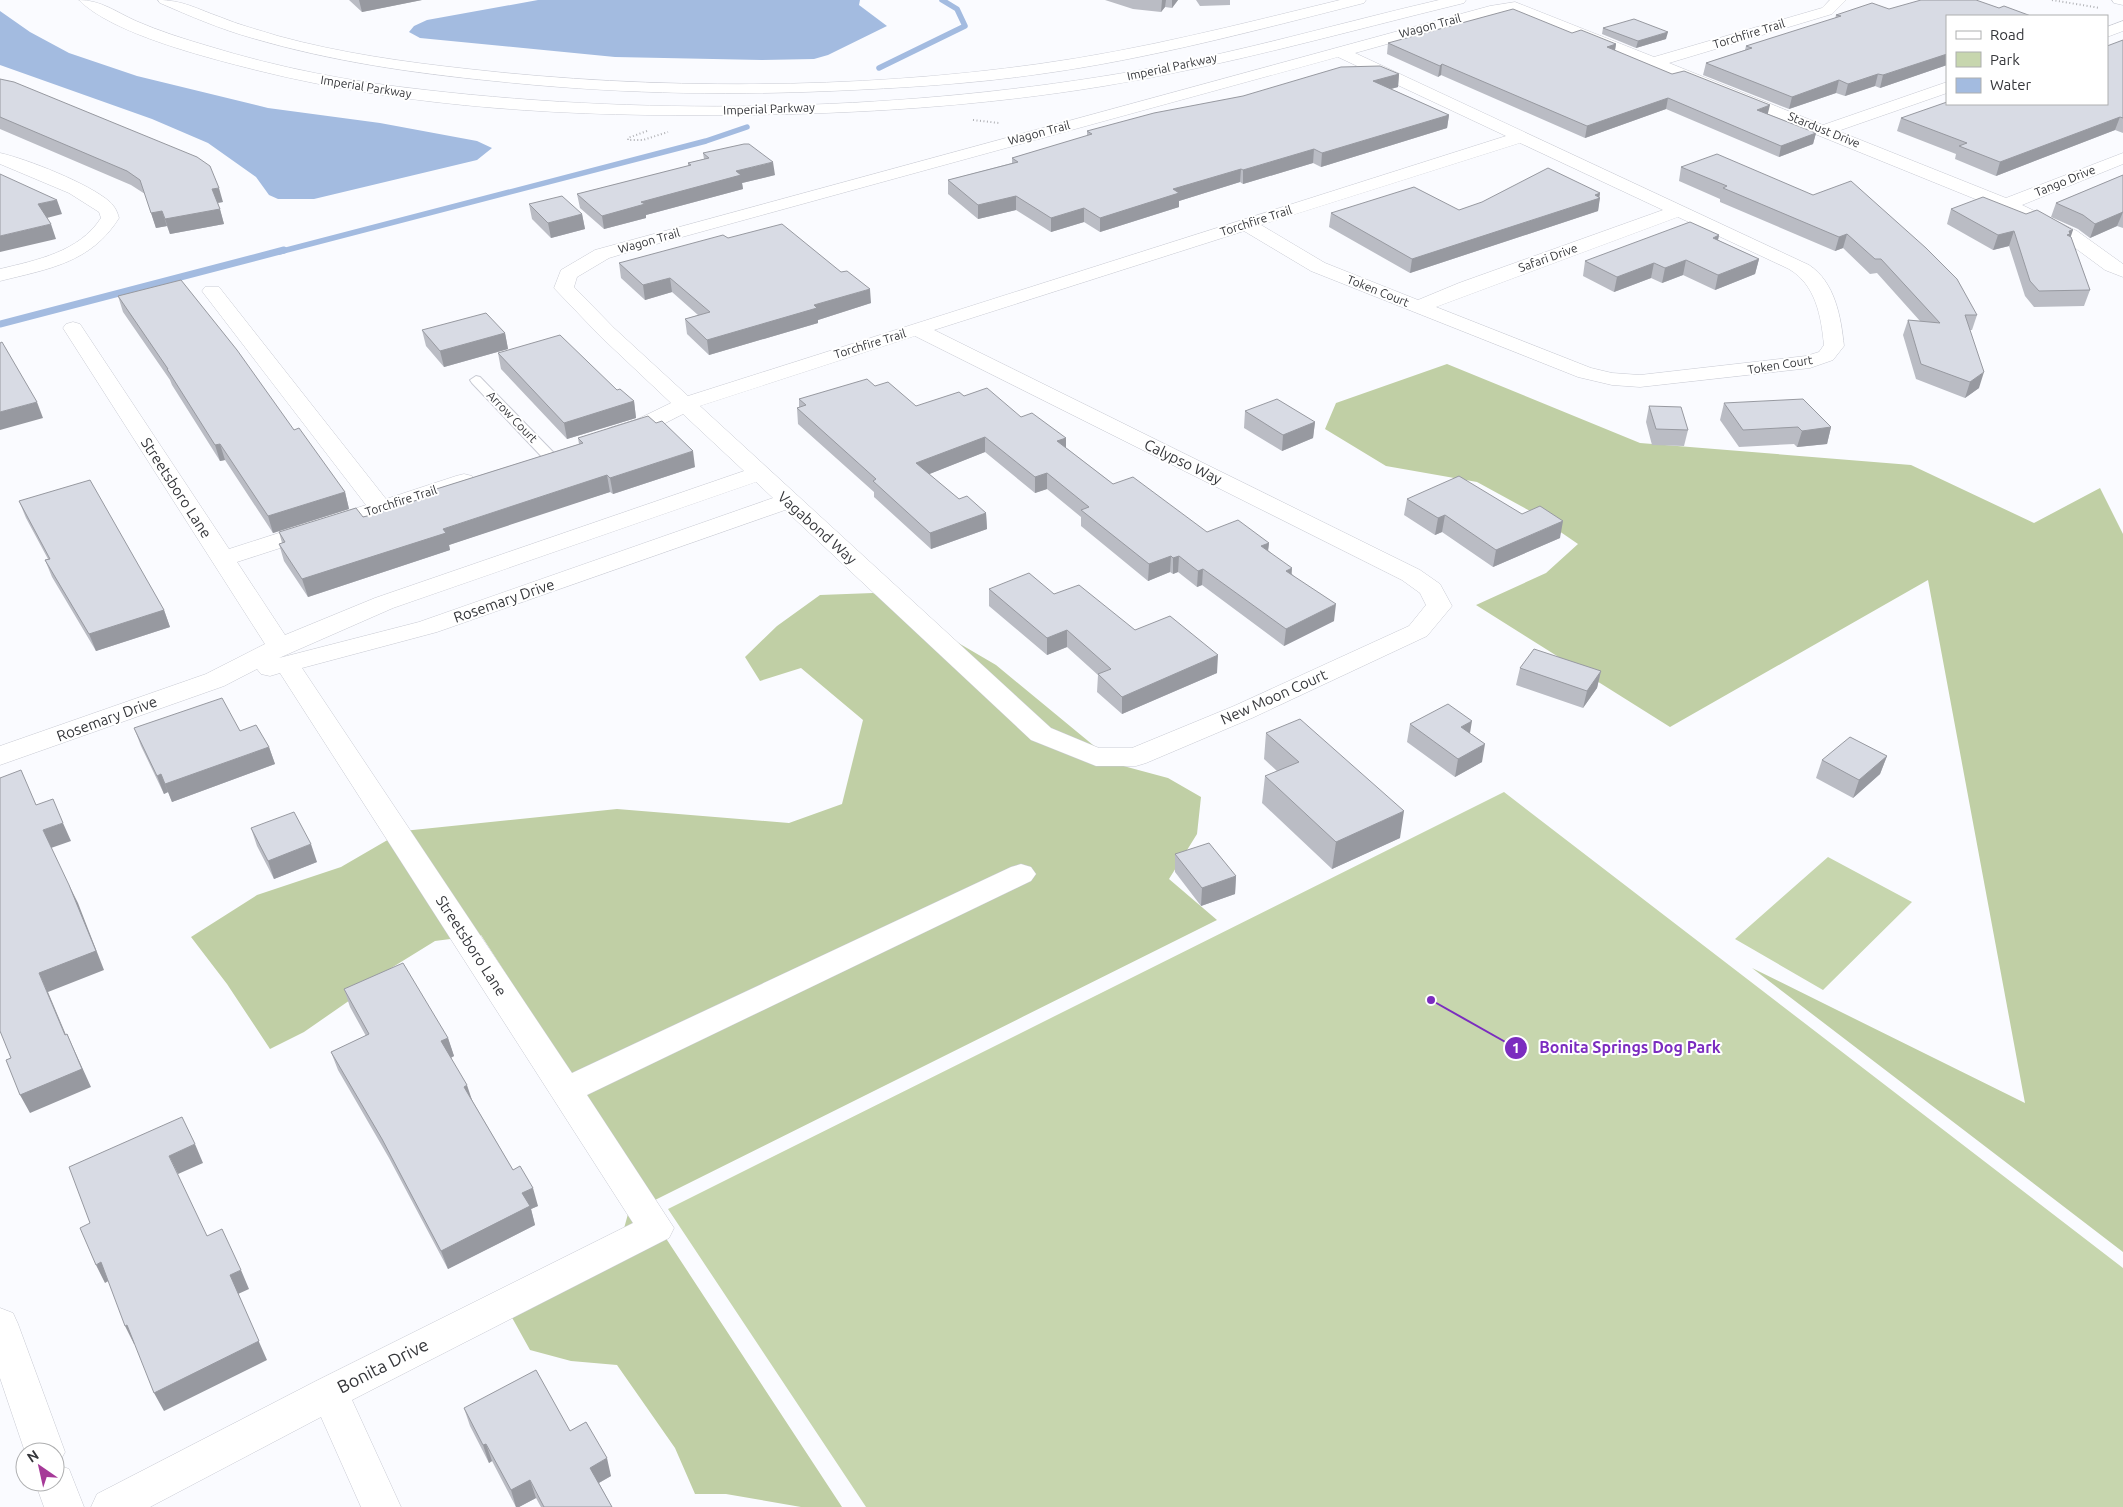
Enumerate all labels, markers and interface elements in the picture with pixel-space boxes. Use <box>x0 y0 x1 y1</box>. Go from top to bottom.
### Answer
street label: Wagon Trail <box>1397 11 1462 40</box>
legend <box>1946 15 2108 105</box>
street label: Torchfire Trail <box>1711 16 1786 51</box>
text: Road <box>1990 26 2025 43</box>
street label: Imperial Parkway <box>1126 51 1218 82</box>
text: Park <box>1990 51 2020 68</box>
street label: Imperial Parkway <box>320 73 413 100</box>
text: Water <box>1990 76 2031 93</box>
street label: Imperial Parkway <box>723 100 815 117</box>
street label: Stardust Drive <box>1786 109 1862 150</box>
street label: Wagon Trail <box>1006 118 1071 147</box>
street label: Tango Drive <box>2033 162 2097 199</box>
street label: Torchfire Trail <box>1218 203 1293 238</box>
street label: Wagon Trail <box>617 226 681 256</box>
street label: Safari Drive <box>1517 241 1579 274</box>
street label: Token Court <box>1345 272 1411 309</box>
street label: Torchfire Trail <box>832 326 907 361</box>
street label: Token Court <box>1746 353 1814 376</box>
street label: Arrow Court <box>485 388 540 445</box>
street label: Streetsboro Lane <box>138 434 215 541</box>
street label: Calypso Way <box>1142 435 1225 488</box>
street label: Torchfire Trail <box>363 483 438 518</box>
street label: Vagabond Way <box>774 488 860 567</box>
street label: Rosemary Drive <box>451 575 557 626</box>
street label: New Moon Court <box>1218 665 1330 728</box>
street label: Rosemary Drive <box>54 692 159 745</box>
street label: Streetsboro Lane <box>433 892 510 999</box>
callout: Bonita Springs Dog Park <box>1504 1032 1731 1063</box>
text: Bonita Springs Dog Park <box>1539 1038 1721 1056</box>
text: 1 <box>1512 1039 1520 1056</box>
street label: Bonita Drive <box>334 1334 431 1397</box>
north arrow <box>15 1442 65 1492</box>
text: N <box>24 1447 42 1466</box>

